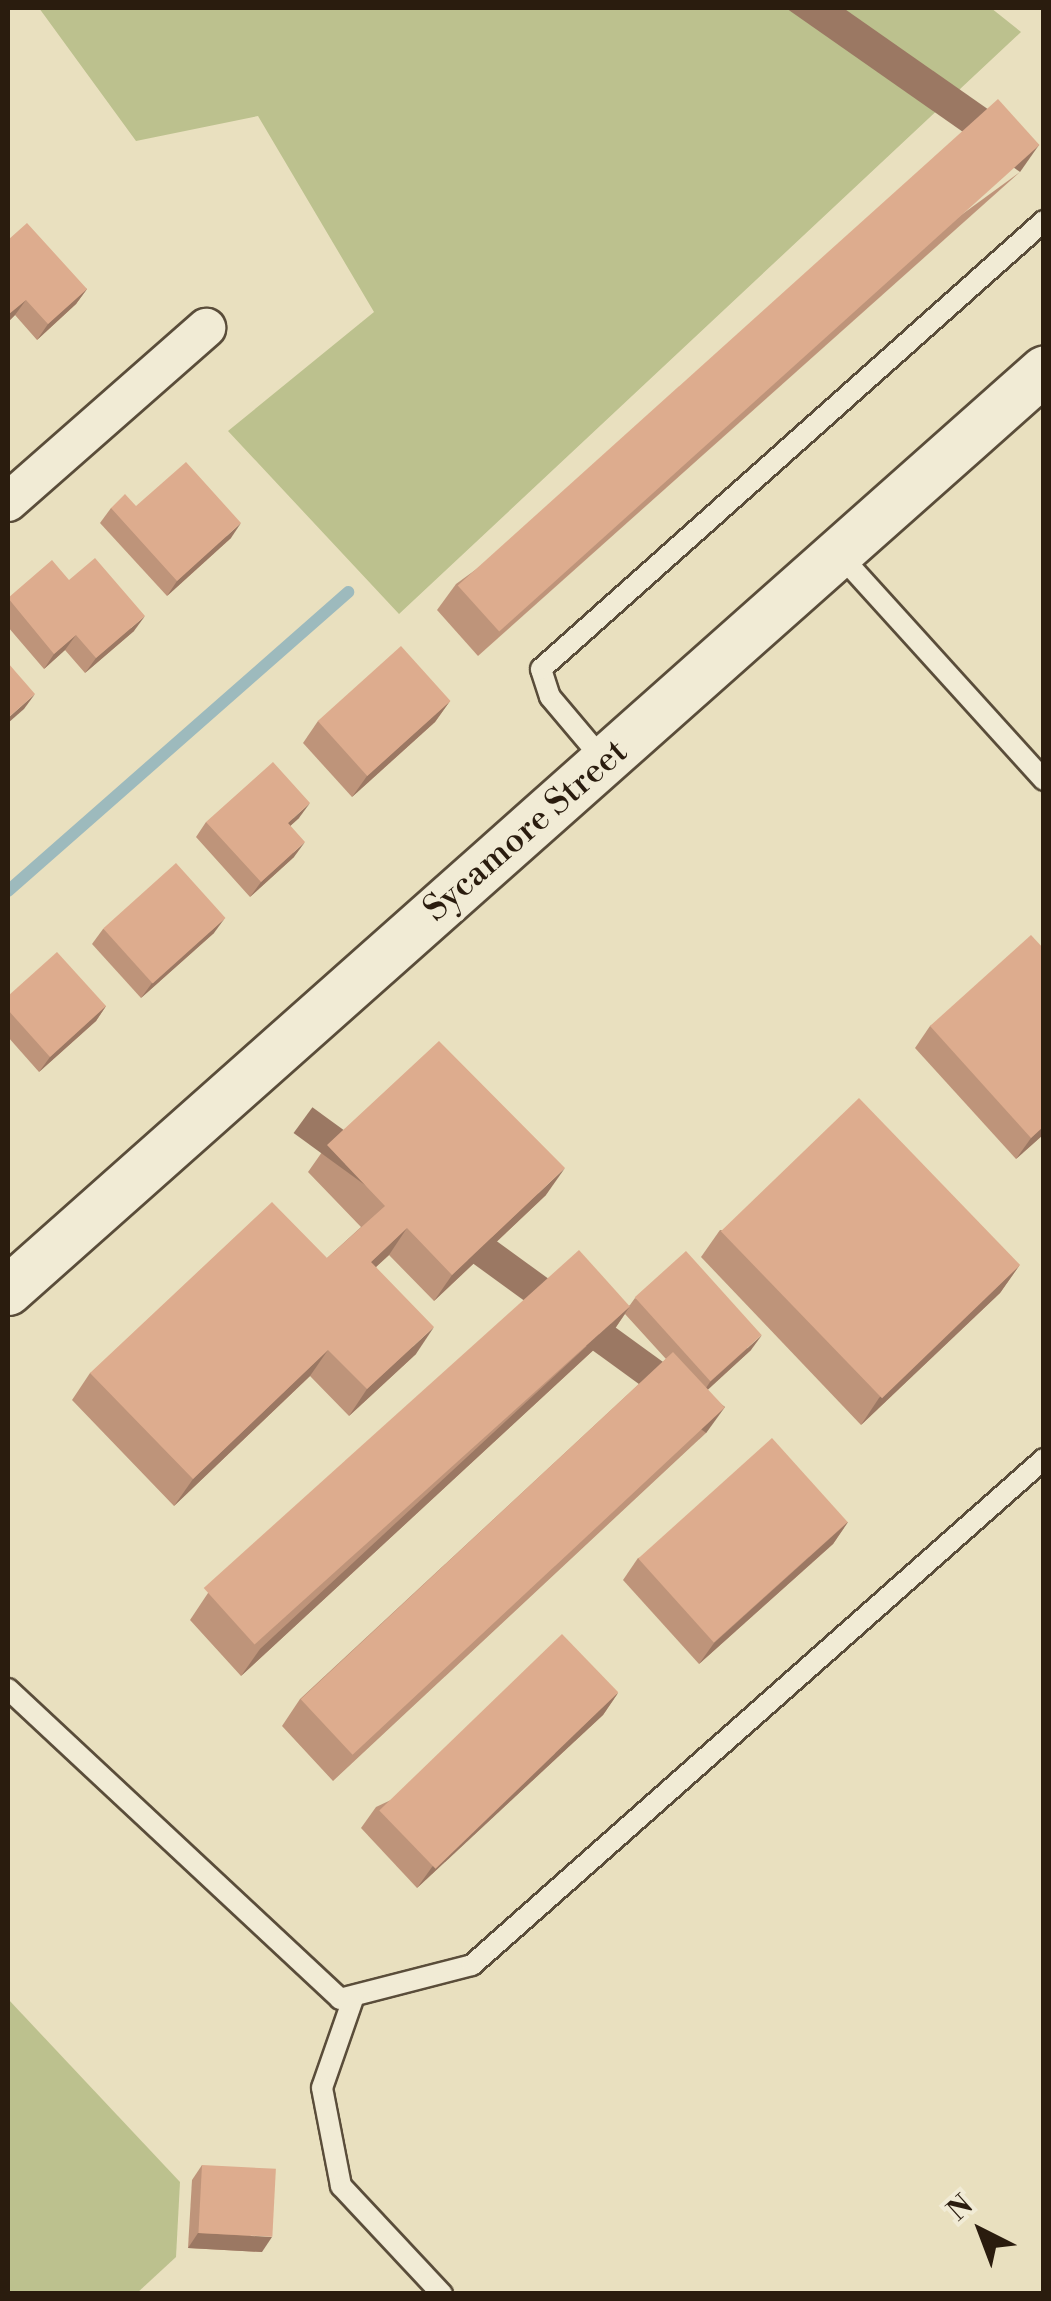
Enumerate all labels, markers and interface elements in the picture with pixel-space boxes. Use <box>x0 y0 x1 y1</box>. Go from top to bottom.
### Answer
street label: Sycamore Street <box>416 731 636 931</box>
north arrow <box>931 2181 1031 2281</box>
text: N <box>941 2188 981 2229</box>

